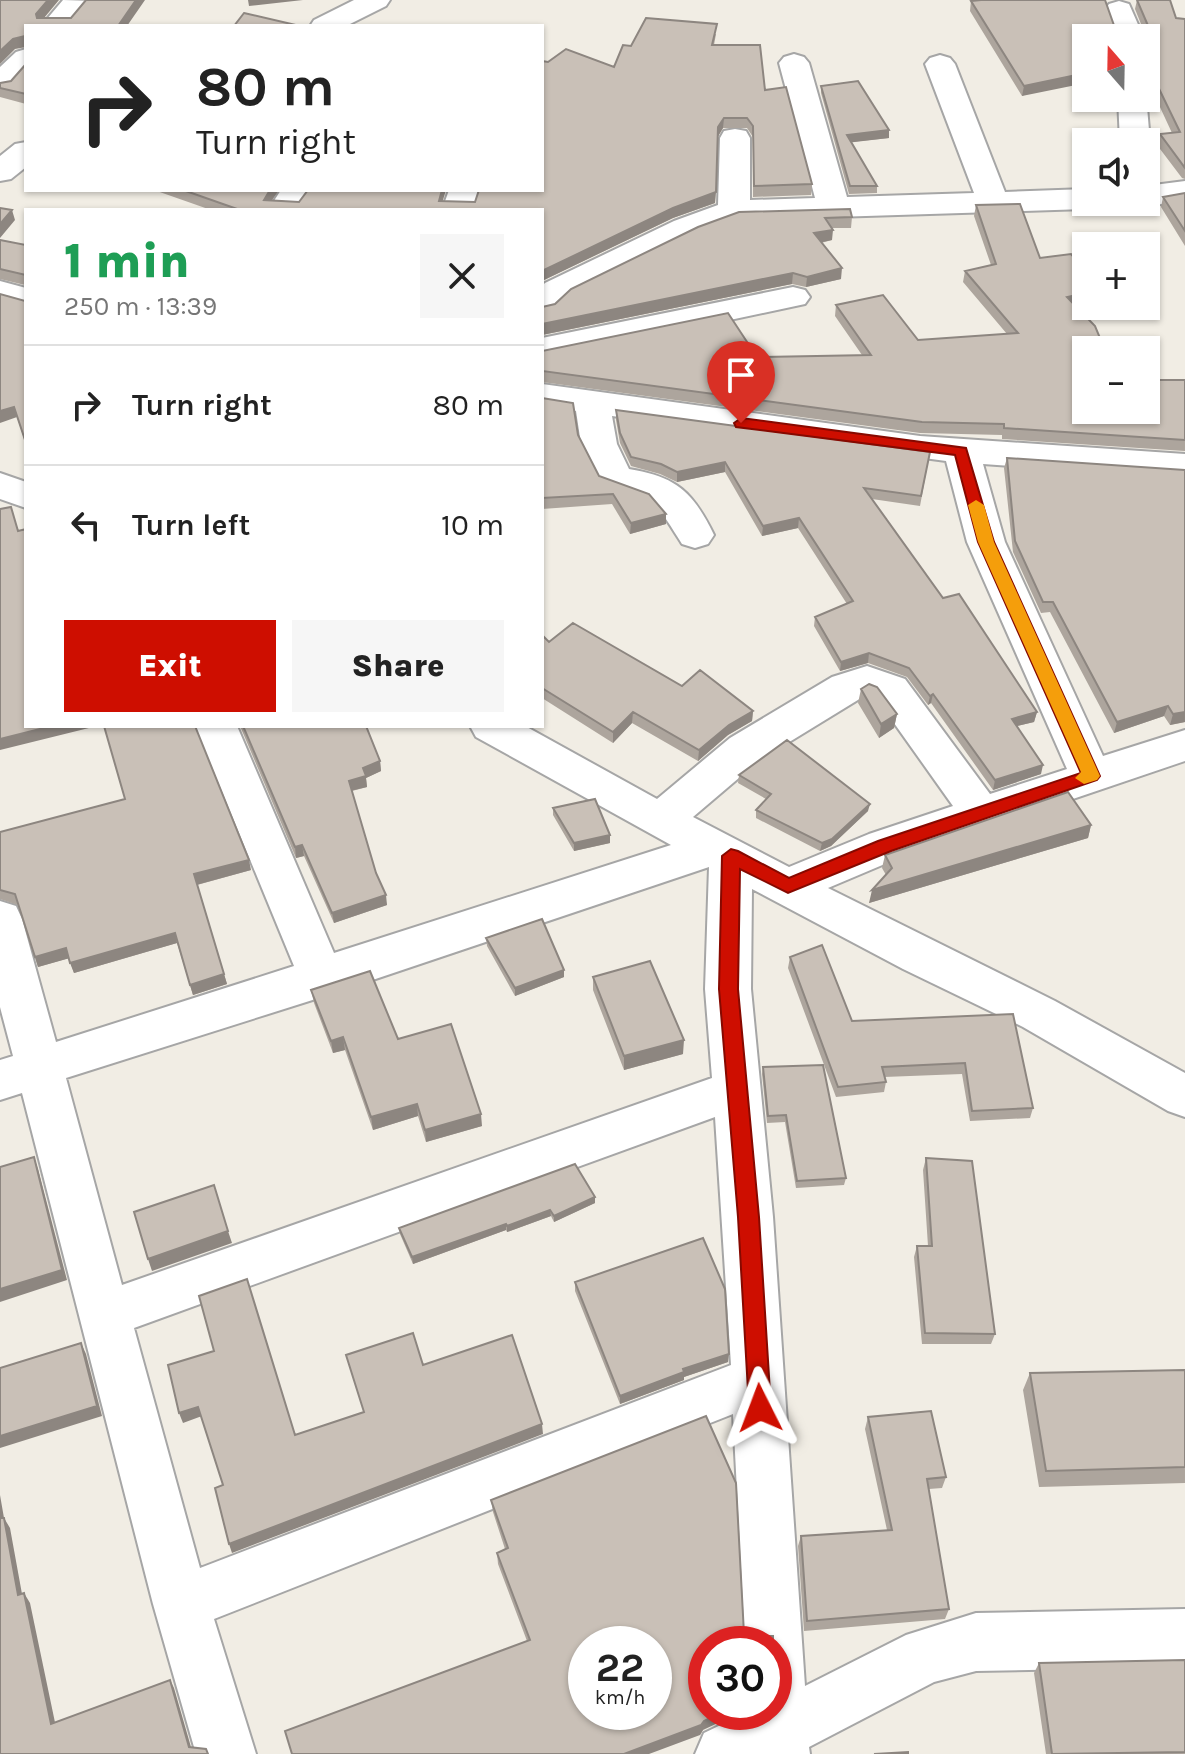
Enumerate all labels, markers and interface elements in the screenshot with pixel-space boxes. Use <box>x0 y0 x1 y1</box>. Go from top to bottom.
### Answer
north arrow <box>1072 24 1160 112</box>
map controls <box>1072 24 1160 424</box>
text: 80 m <box>196 54 335 119</box>
icon: right <box>64 56 168 160</box>
text: Turn right <box>196 121 356 163</box>
button: sound <box>1072 128 1160 216</box>
button: + <box>1072 232 1160 320</box>
text: 1 min <box>64 233 190 289</box>
button: close <box>420 234 504 318</box>
text: 250 m · 13:39 <box>64 291 217 322</box>
button: − <box>1072 336 1160 424</box>
pin <box>707 341 775 423</box>
icon: arrive <box>719 353 763 397</box>
icon: right <box>64 383 108 427</box>
text: Turn right <box>132 387 272 423</box>
text: 80 m <box>433 387 504 423</box>
icon: left <box>64 503 108 547</box>
text: Turn left <box>132 507 250 543</box>
text: 10 m <box>441 507 504 543</box>
button: Exit <box>64 620 276 712</box>
button: Share <box>292 620 504 712</box>
position arrow <box>718 1366 802 1450</box>
speed limit sign: 30 <box>688 1626 792 1730</box>
text: 22 <box>596 1644 644 1691</box>
text: km/h <box>595 1686 645 1709</box>

